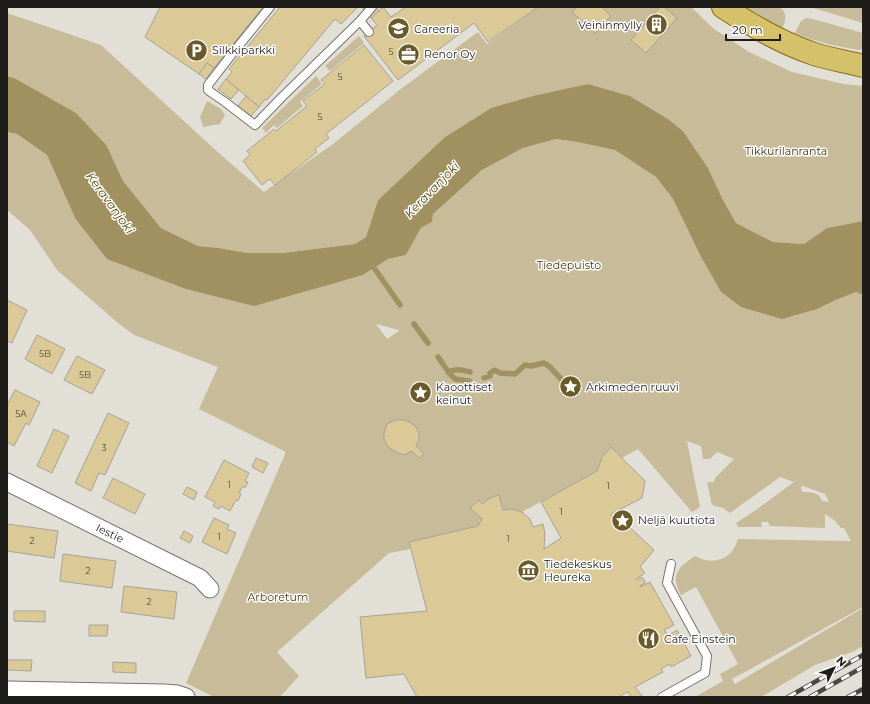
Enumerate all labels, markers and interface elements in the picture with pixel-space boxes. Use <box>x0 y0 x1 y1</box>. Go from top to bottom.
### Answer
building icon: Veininmylly <box>644 12 670 38</box>
school or university icon: Careeria <box>386 16 412 42</box>
scale bar <box>726 16 780 42</box>
place label: Veininmylly <box>578 18 642 32</box>
place label: Careeria <box>414 22 460 36</box>
text: 20 m <box>732 22 763 37</box>
parking icon: Silkkiparkki <box>183 37 209 63</box>
office icon: Renor Oy <box>396 41 422 67</box>
place label: Silkkiparkki <box>212 43 275 57</box>
house number: 5 <box>388 46 394 57</box>
place label: Renor Oy <box>424 47 475 61</box>
house number: 5 <box>337 71 343 82</box>
house number: 5 <box>317 111 323 122</box>
park label: Tikkurilanranta <box>745 144 827 158</box>
water label: Keravanjoki <box>401 158 463 221</box>
water label: Keravanjoki <box>83 169 138 237</box>
park label: Tiedepuisto <box>537 258 601 272</box>
house number: 5B <box>39 348 51 359</box>
house number: 5B <box>79 369 91 380</box>
place icon: Arkimeden ruuvi <box>557 374 583 400</box>
place icon: Kaoottiset keinut <box>407 380 433 406</box>
place label: Kaoottiset keinut <box>436 380 493 407</box>
place label: Arkimeden ruuvi <box>586 380 679 394</box>
house number: 5A <box>15 408 27 419</box>
house number: 3 <box>101 442 107 453</box>
house number: 1 <box>227 479 231 490</box>
house number: 1 <box>606 480 610 491</box>
house number: 1 <box>559 506 563 517</box>
place icon: Neljä kuutiota <box>609 507 635 533</box>
place label: Neljä kuutiota <box>638 513 715 527</box>
street label: Iestie <box>94 520 127 546</box>
house number: 1 <box>217 531 221 542</box>
house number: 1 <box>506 533 510 544</box>
house number: 2 <box>29 535 35 546</box>
museum icon: Tiedekeskus Heureka <box>516 557 542 583</box>
place label: Tiedekeskus Heureka <box>544 557 612 584</box>
house number: 2 <box>85 565 91 576</box>
park label: Arboretum <box>247 590 309 604</box>
house number: 2 <box>146 596 152 607</box>
restaurant icon: Cafe Einstein <box>635 626 661 652</box>
place label: Cafe Einstein <box>664 632 736 646</box>
north arrow <box>814 648 854 688</box>
text: N <box>833 653 850 669</box>

